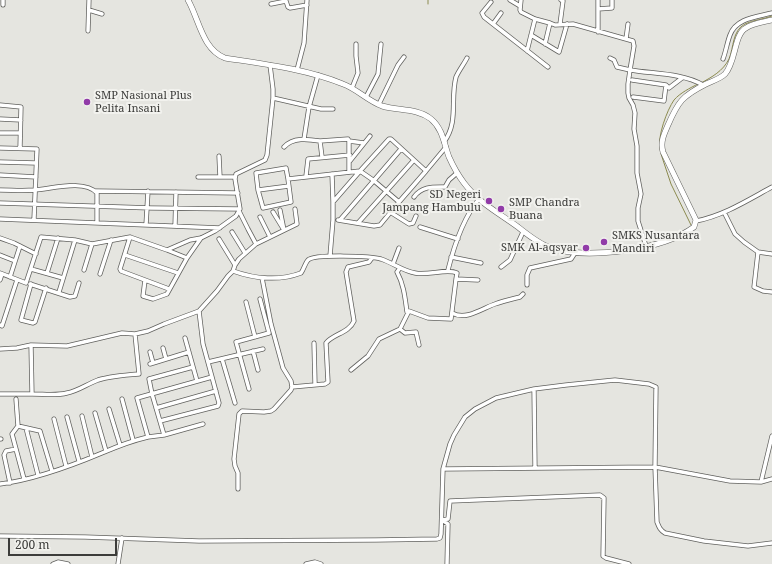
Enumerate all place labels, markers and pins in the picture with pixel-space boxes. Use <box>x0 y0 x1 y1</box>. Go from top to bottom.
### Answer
place label: SMP Nasional Plus Pelita Insani <box>95 89 192 115</box>
marker: SMP Nasional Plus Pelita Insani <box>82 97 92 107</box>
place label: SD Negeri Jampang Hambulu <box>382 188 481 214</box>
marker: SD Negeri Jampang Hambulu <box>484 196 494 206</box>
place label: SMP Chandra Buana <box>509 196 580 222</box>
marker: SMP Chandra Buana <box>496 204 506 214</box>
place label: SMKS Nusantara Mandiri <box>612 229 700 255</box>
marker: SMKS Nusantara Mandiri <box>599 237 609 247</box>
place label: SMK Al-aqsyar <box>501 241 578 255</box>
marker: SMK Al-aqsyar <box>581 243 591 253</box>

